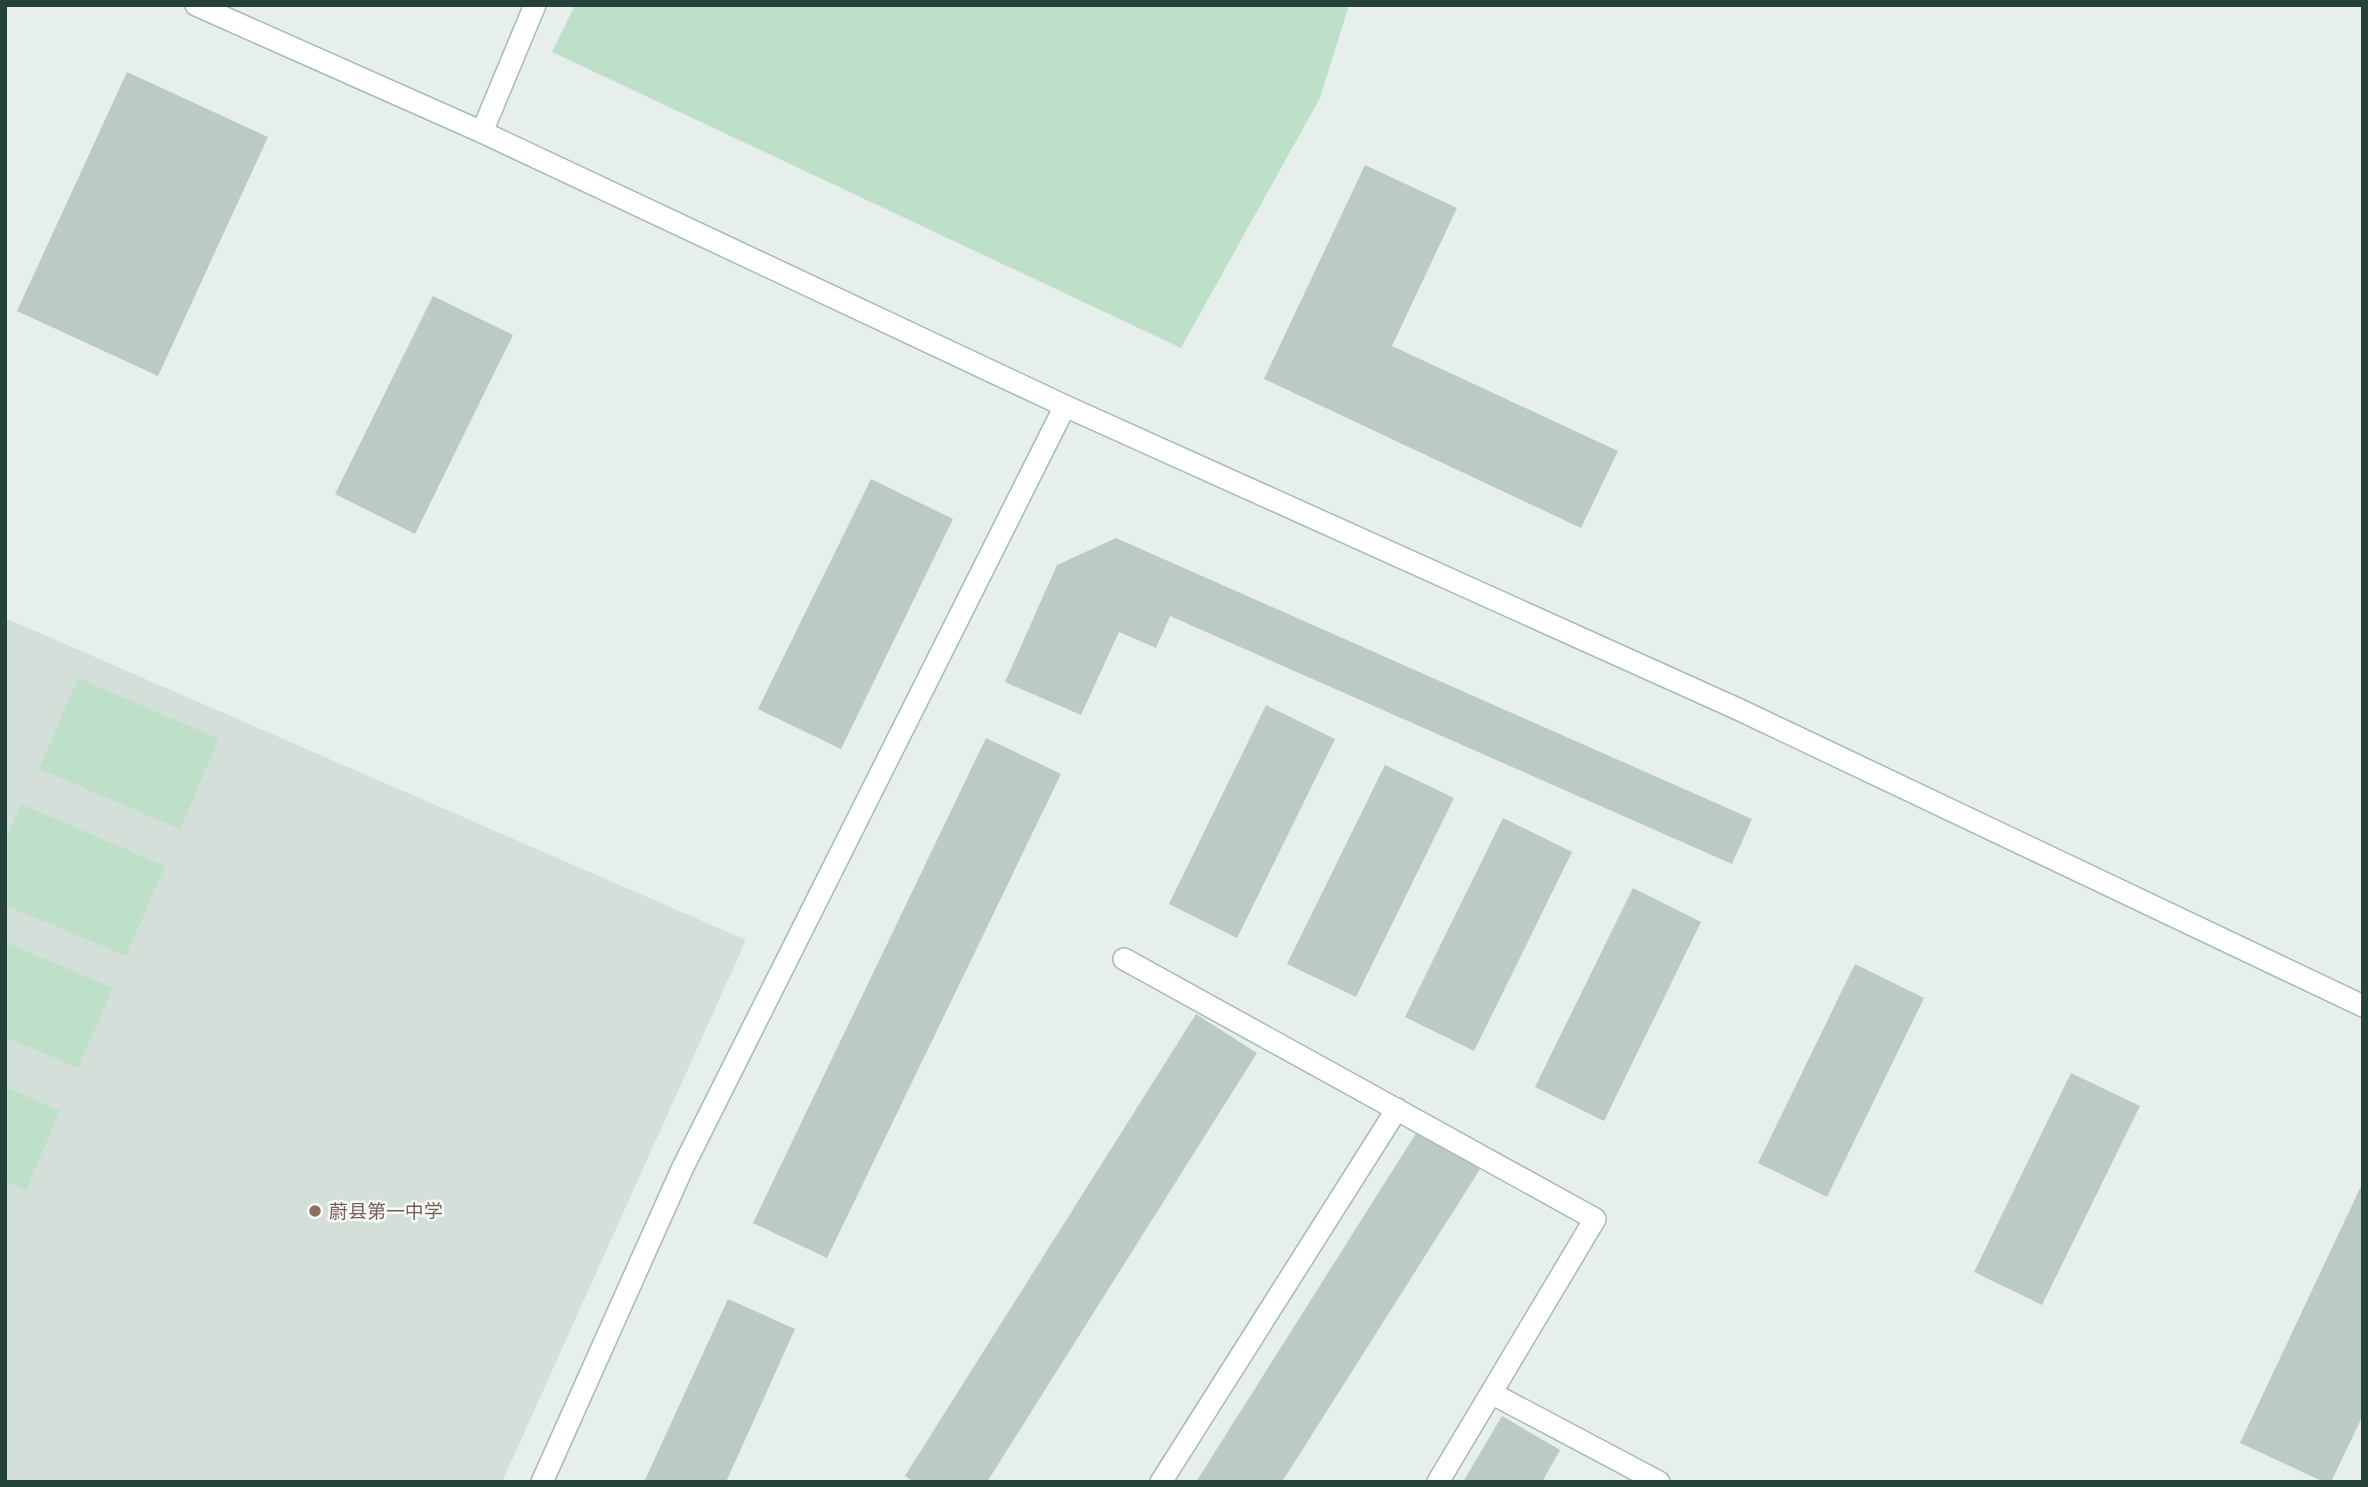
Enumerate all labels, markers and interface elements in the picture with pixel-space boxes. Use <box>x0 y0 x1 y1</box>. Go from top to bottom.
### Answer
place label: 蔚县第一中学 <box>329 1201 443 1222</box>
marker: 蔚县第一中学 <box>307 1203 323 1219</box>

